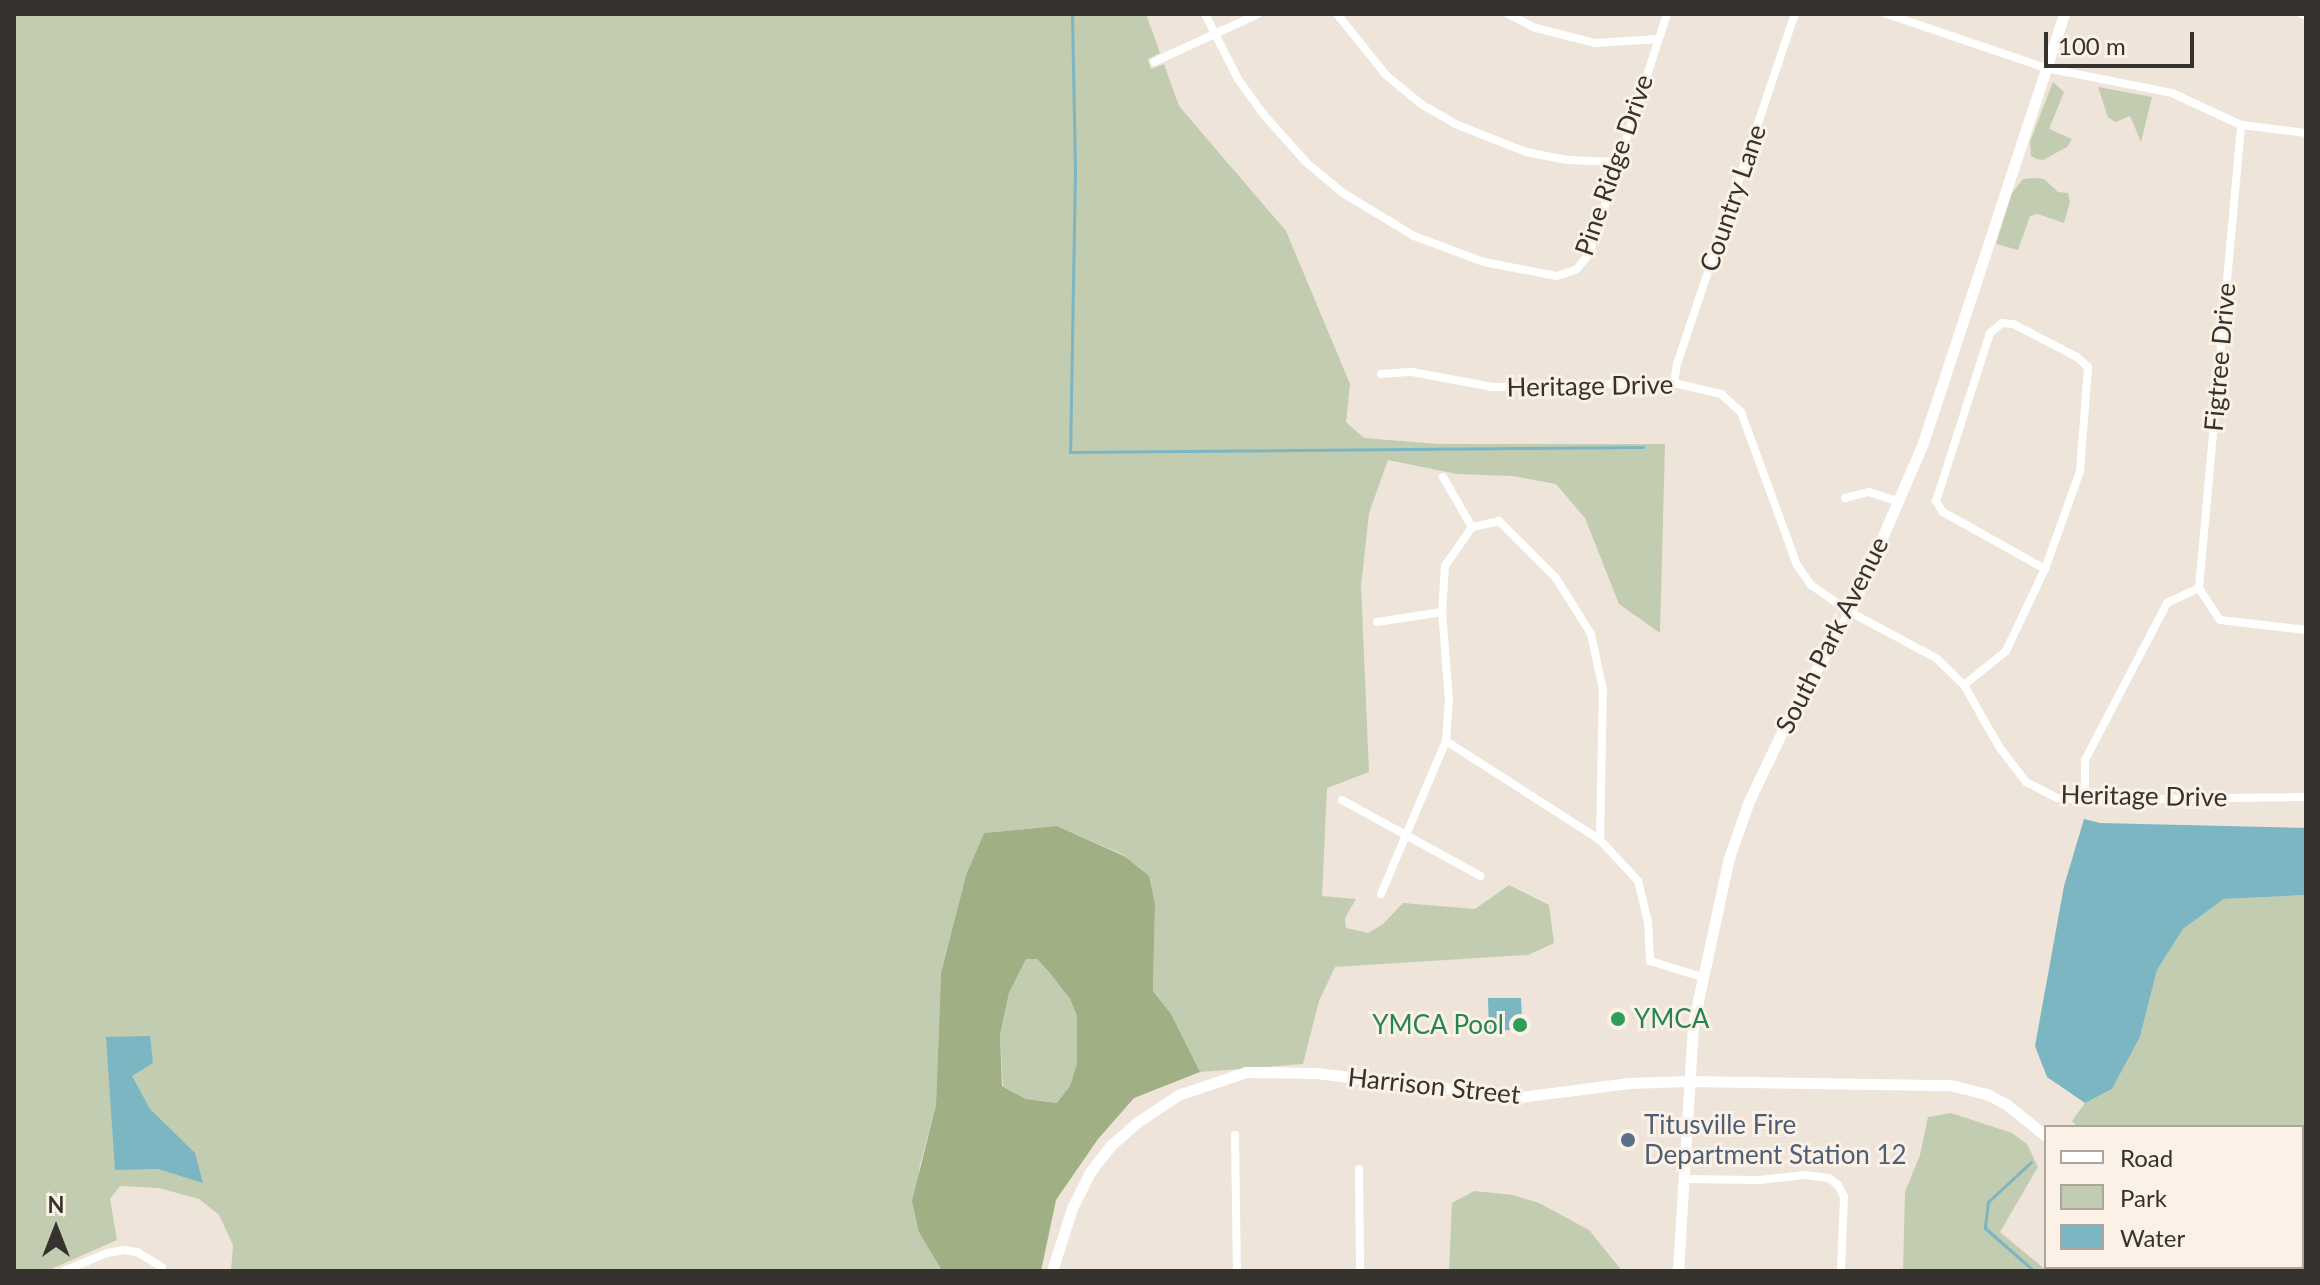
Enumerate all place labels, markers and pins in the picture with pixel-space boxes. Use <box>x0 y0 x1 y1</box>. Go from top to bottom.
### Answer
place label: YMCA <box>1634 1003 1709 1035</box>
place label: YMCA Pool <box>1371 1009 1504 1041</box>
marker: YMCA <box>1609 1010 1627 1028</box>
marker: YMCA Pool <box>1511 1016 1529 1034</box>
place label: Titusville Fire Department Station 12 <box>1644 1109 1907 1170</box>
marker: Titusville Fire Department Station 12 <box>1619 1131 1637 1149</box>

